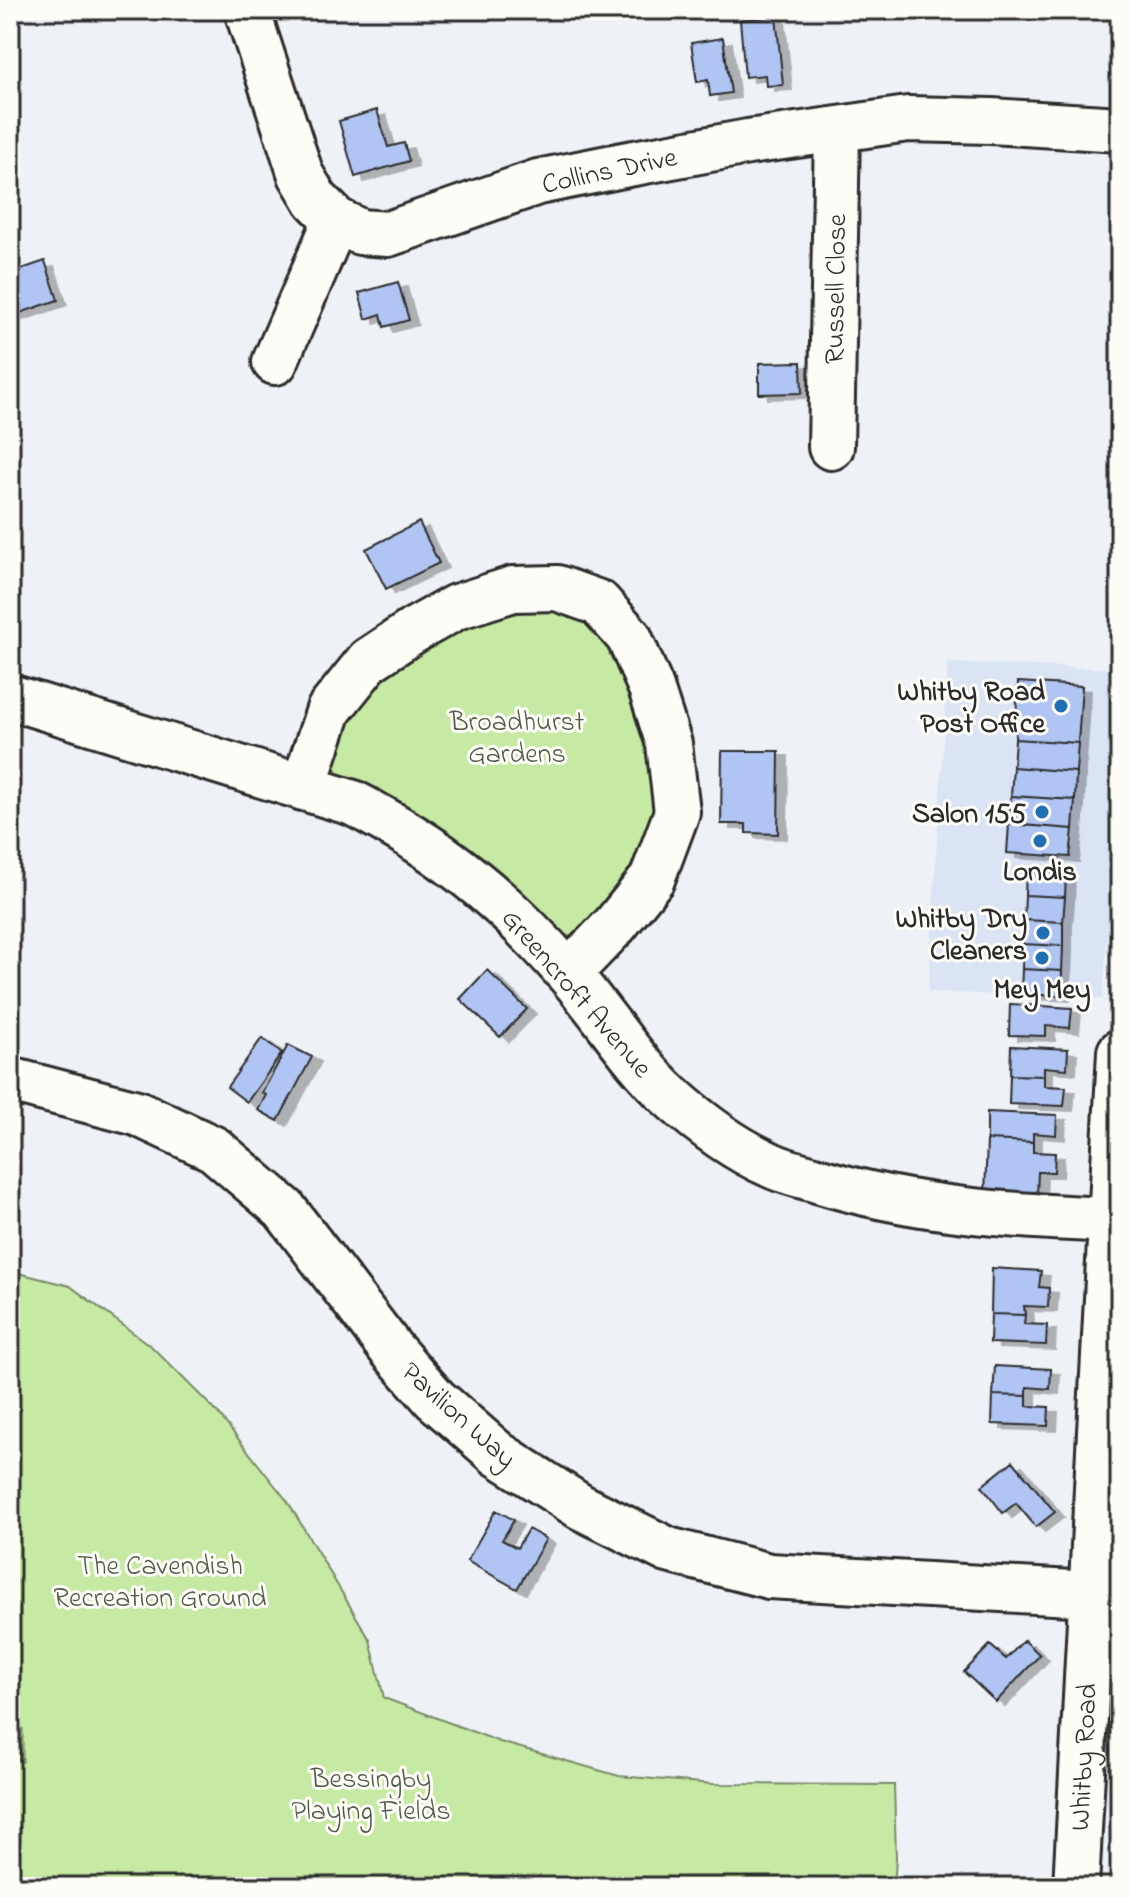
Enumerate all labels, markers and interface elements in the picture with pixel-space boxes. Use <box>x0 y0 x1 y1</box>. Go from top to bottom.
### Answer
street label: Collins Drive <box>538 138 681 207</box>
street label: Russell Close <box>816 213 859 365</box>
place label: Whitby Road Post Office <box>897 673 1046 746</box>
marker: Whitby Road Post Office <box>1052 697 1070 715</box>
park label: Broadhurst Gardens <box>449 703 584 776</box>
place label: Salon 155 <box>912 795 1026 836</box>
marker: Salon 155 <box>1033 803 1051 821</box>
marker: Londis <box>1031 832 1049 850</box>
place label: Londis <box>1003 853 1077 894</box>
place label: Whitby Dry Cleaners <box>895 900 1027 973</box>
street label: Greencroft Avenue <box>490 901 661 1088</box>
marker: Whitby Dry Cleaners <box>1034 924 1052 942</box>
marker: Mey Mey <box>1033 949 1051 967</box>
place label: Mey Mey <box>993 971 1091 1012</box>
street label: Pavilion Way <box>391 1354 525 1480</box>
park label: The Cavendish Recreation Ground <box>54 1547 267 1620</box>
street label: Whitby Road <box>1061 1682 1110 1832</box>
park label: Bessingby Playing Fields <box>292 1760 450 1833</box>

